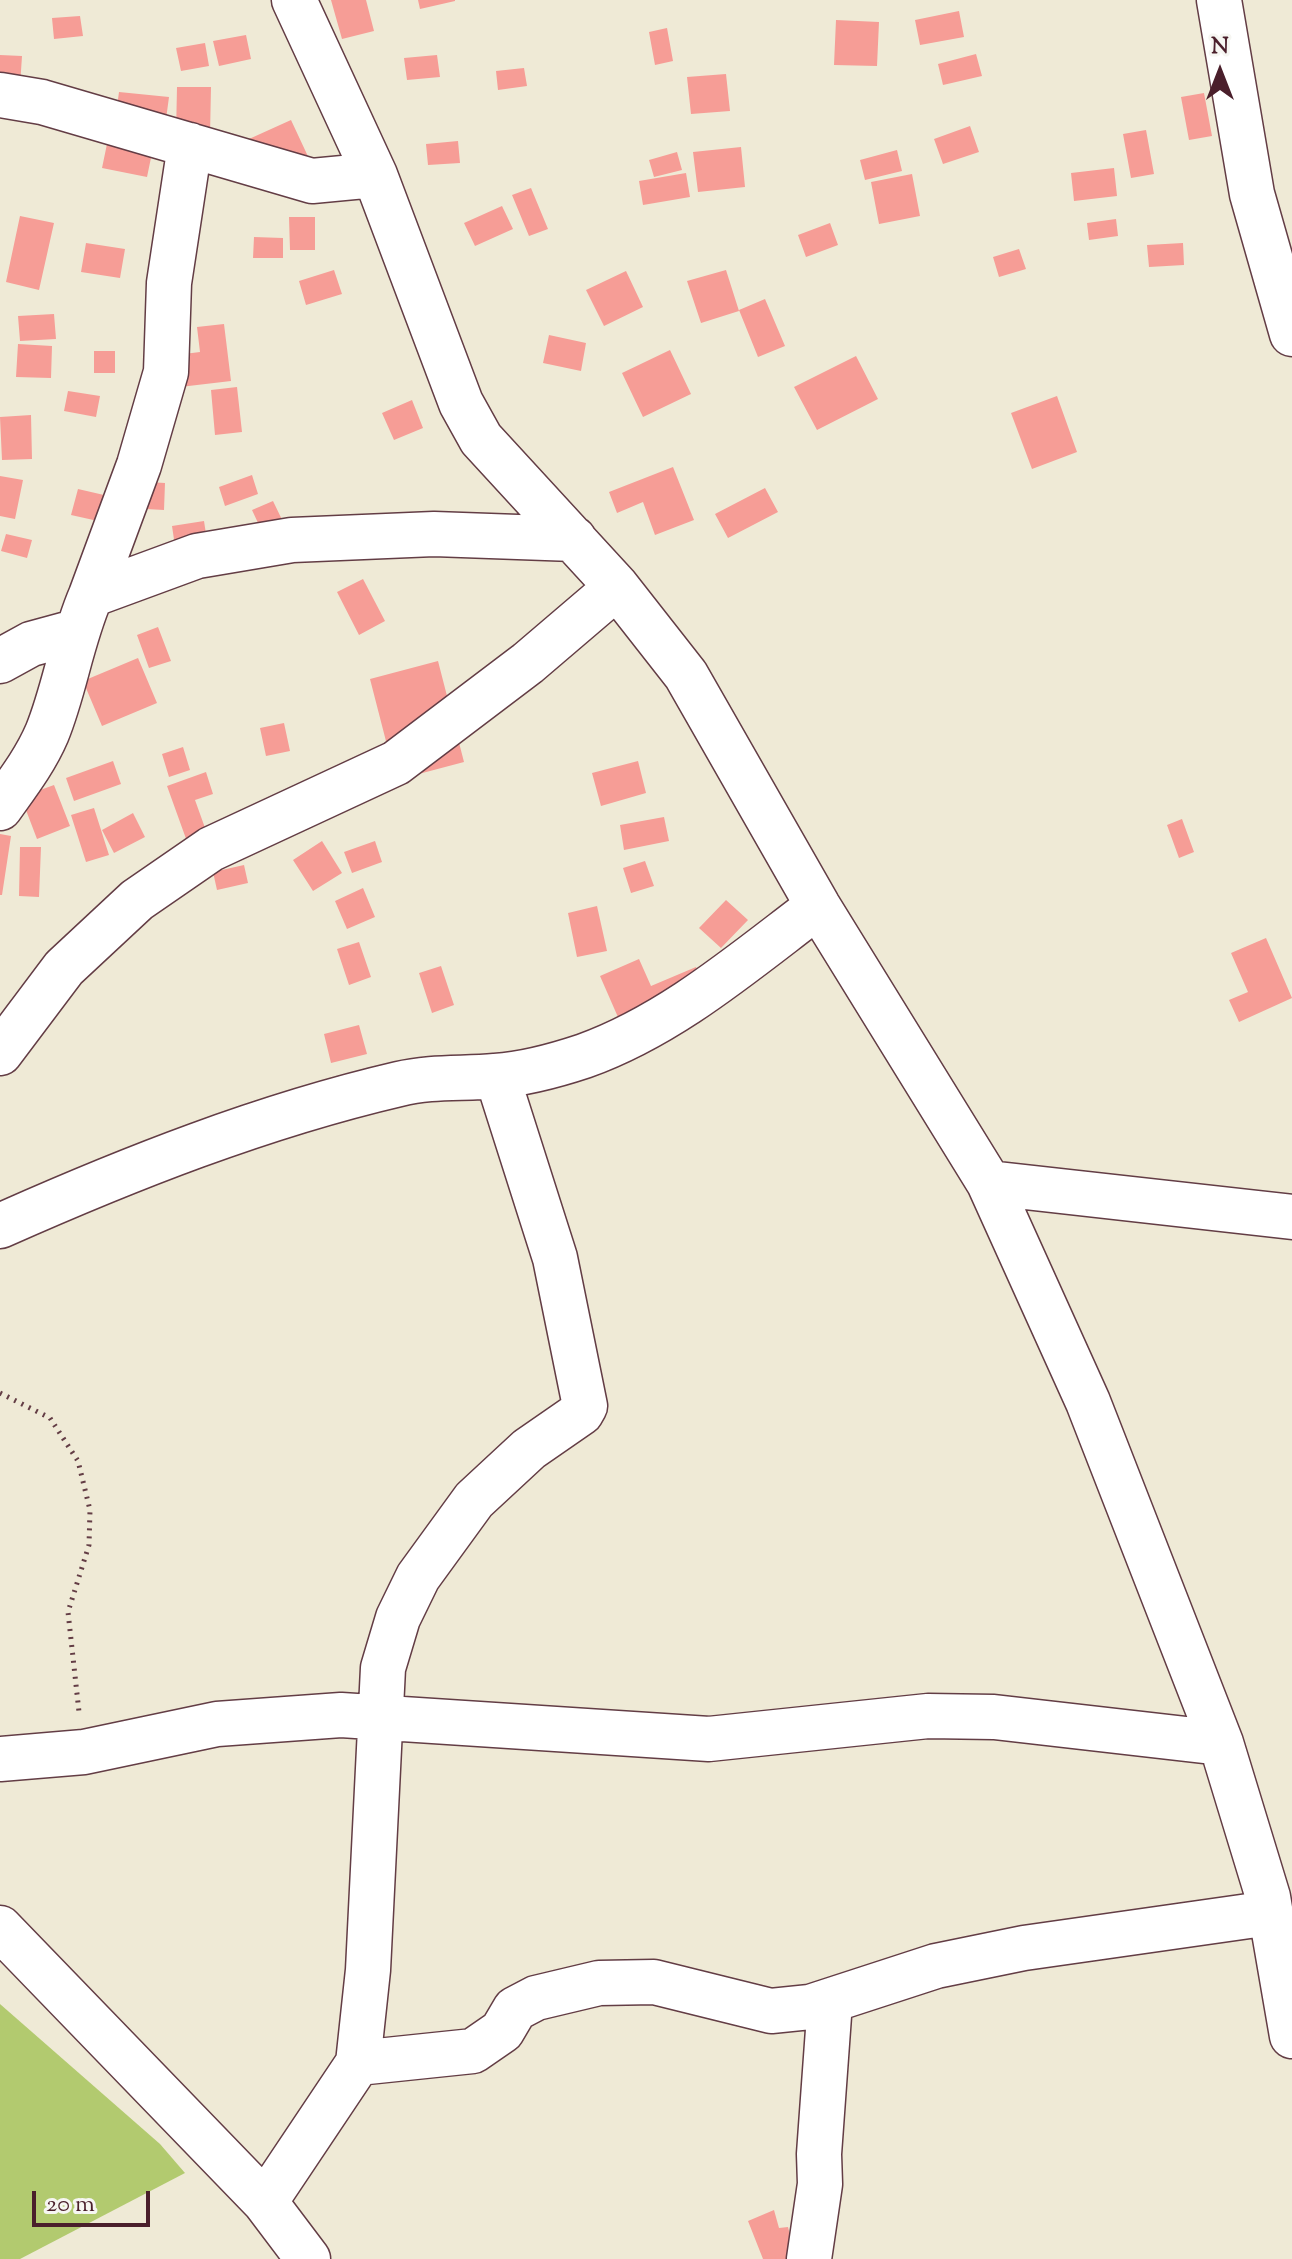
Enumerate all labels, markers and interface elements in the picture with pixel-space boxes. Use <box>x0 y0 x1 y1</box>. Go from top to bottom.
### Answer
north arrow <box>1180 32 1260 112</box>
text: N <box>1211 32 1229 64</box>
scale bar <box>36 2175 154 2225</box>
text: 20 m <box>46 2188 95 2222</box>

